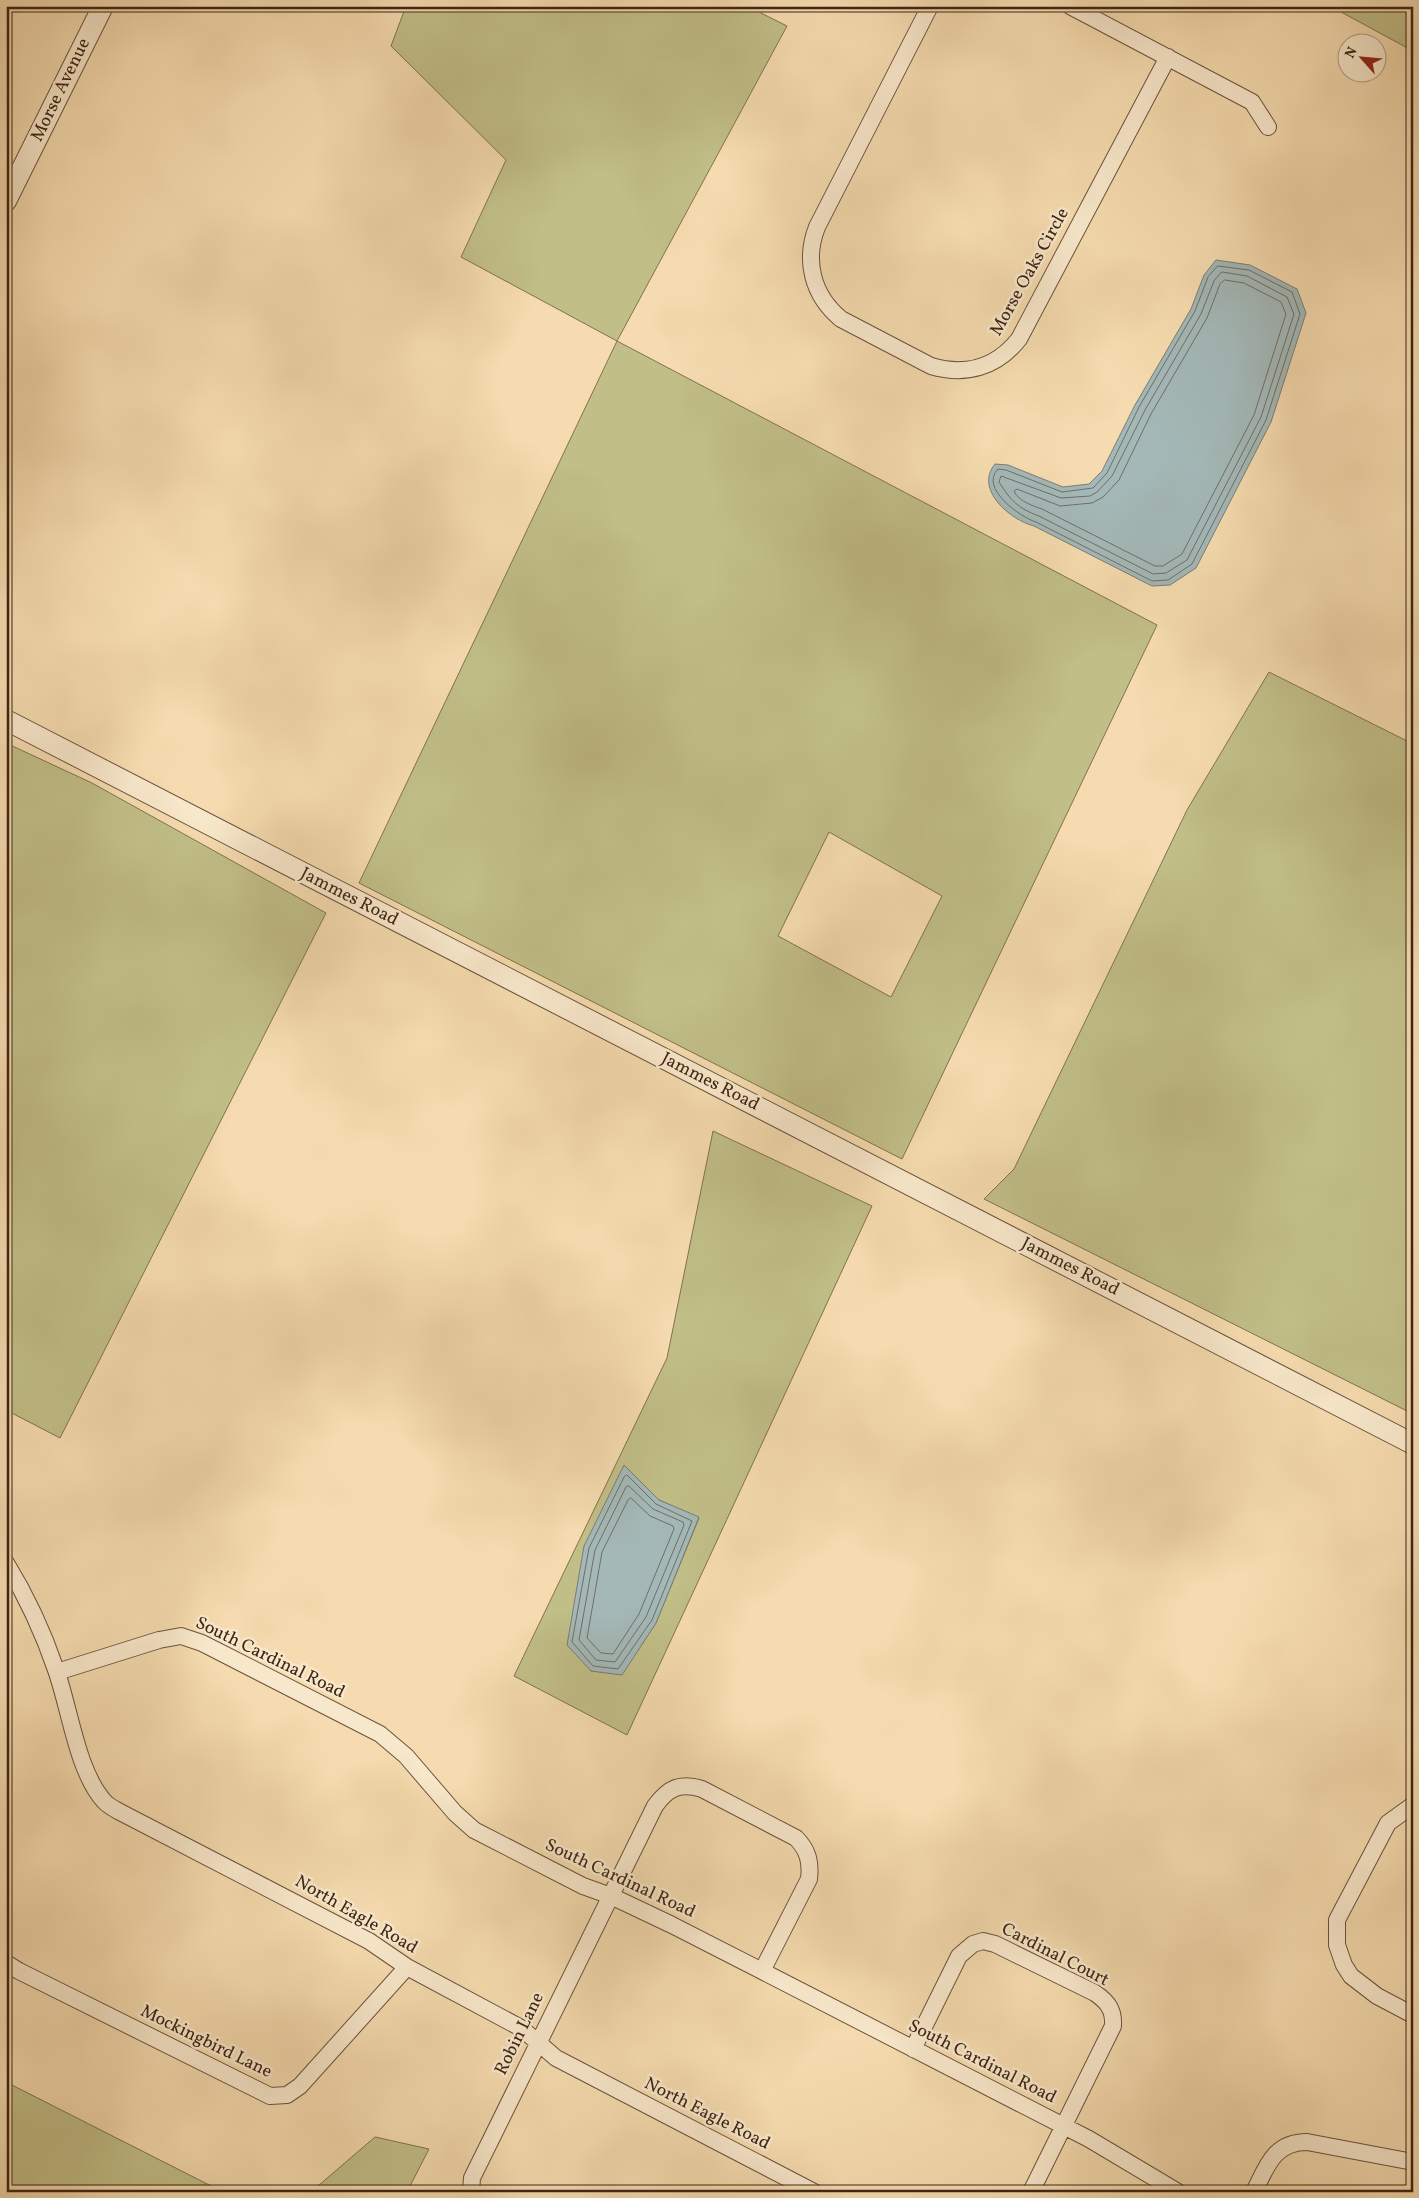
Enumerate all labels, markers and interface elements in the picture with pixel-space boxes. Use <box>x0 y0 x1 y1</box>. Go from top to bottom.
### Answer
north arrow <box>1336 32 1386 82</box>
street label: Morse Avenue <box>25 34 97 146</box>
text: N <box>1341 44 1363 62</box>
street label: Morse Oaks Circle <box>984 203 1076 341</box>
street label: Jammes Road <box>296 862 402 932</box>
street label: Jammes Road <box>657 1047 763 1117</box>
street label: Jammes Road <box>1017 1232 1123 1302</box>
street label: South Cardinal Road <box>191 1611 349 1705</box>
street label: South Cardinal Road <box>541 1833 699 1925</box>
street label: North Eagle Road <box>290 1870 422 1960</box>
street label: Cardinal Court <box>997 1917 1113 1993</box>
street label: Robin Lane <box>489 1988 551 2080</box>
street label: Mockingbird Lane <box>136 1999 276 2085</box>
street label: South Cardinal Road <box>903 2014 1061 2110</box>
street label: North Eagle Road <box>640 2071 774 2157</box>

